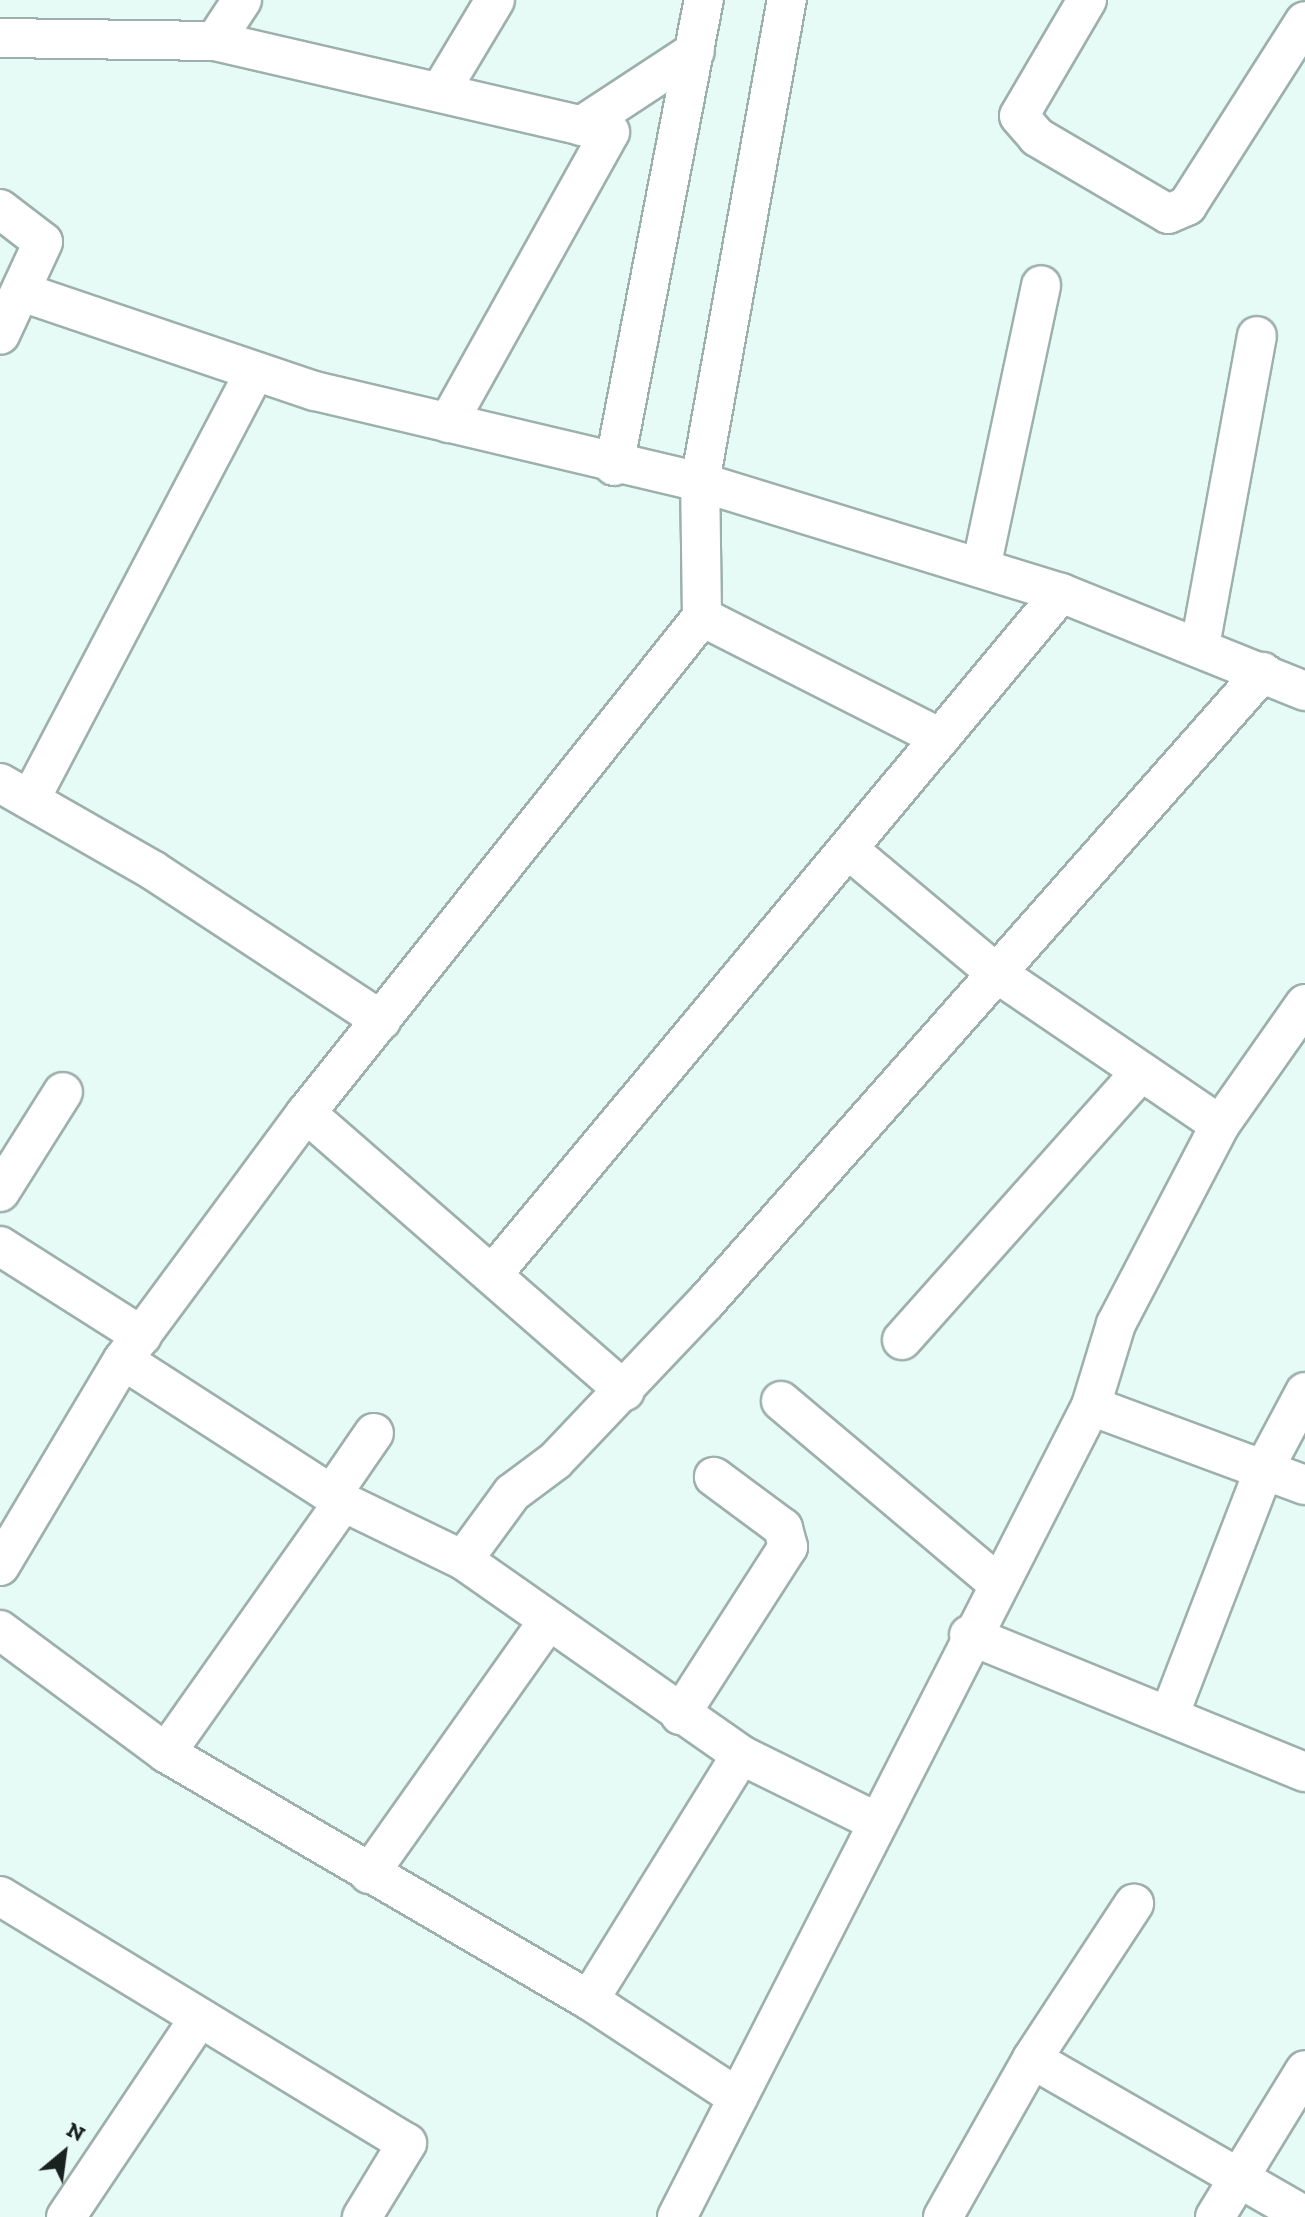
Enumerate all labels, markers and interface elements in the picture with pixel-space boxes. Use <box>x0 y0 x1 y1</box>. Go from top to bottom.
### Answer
north arrow <box>24 2113 104 2193</box>
text: N <box>62 2116 90 2147</box>

